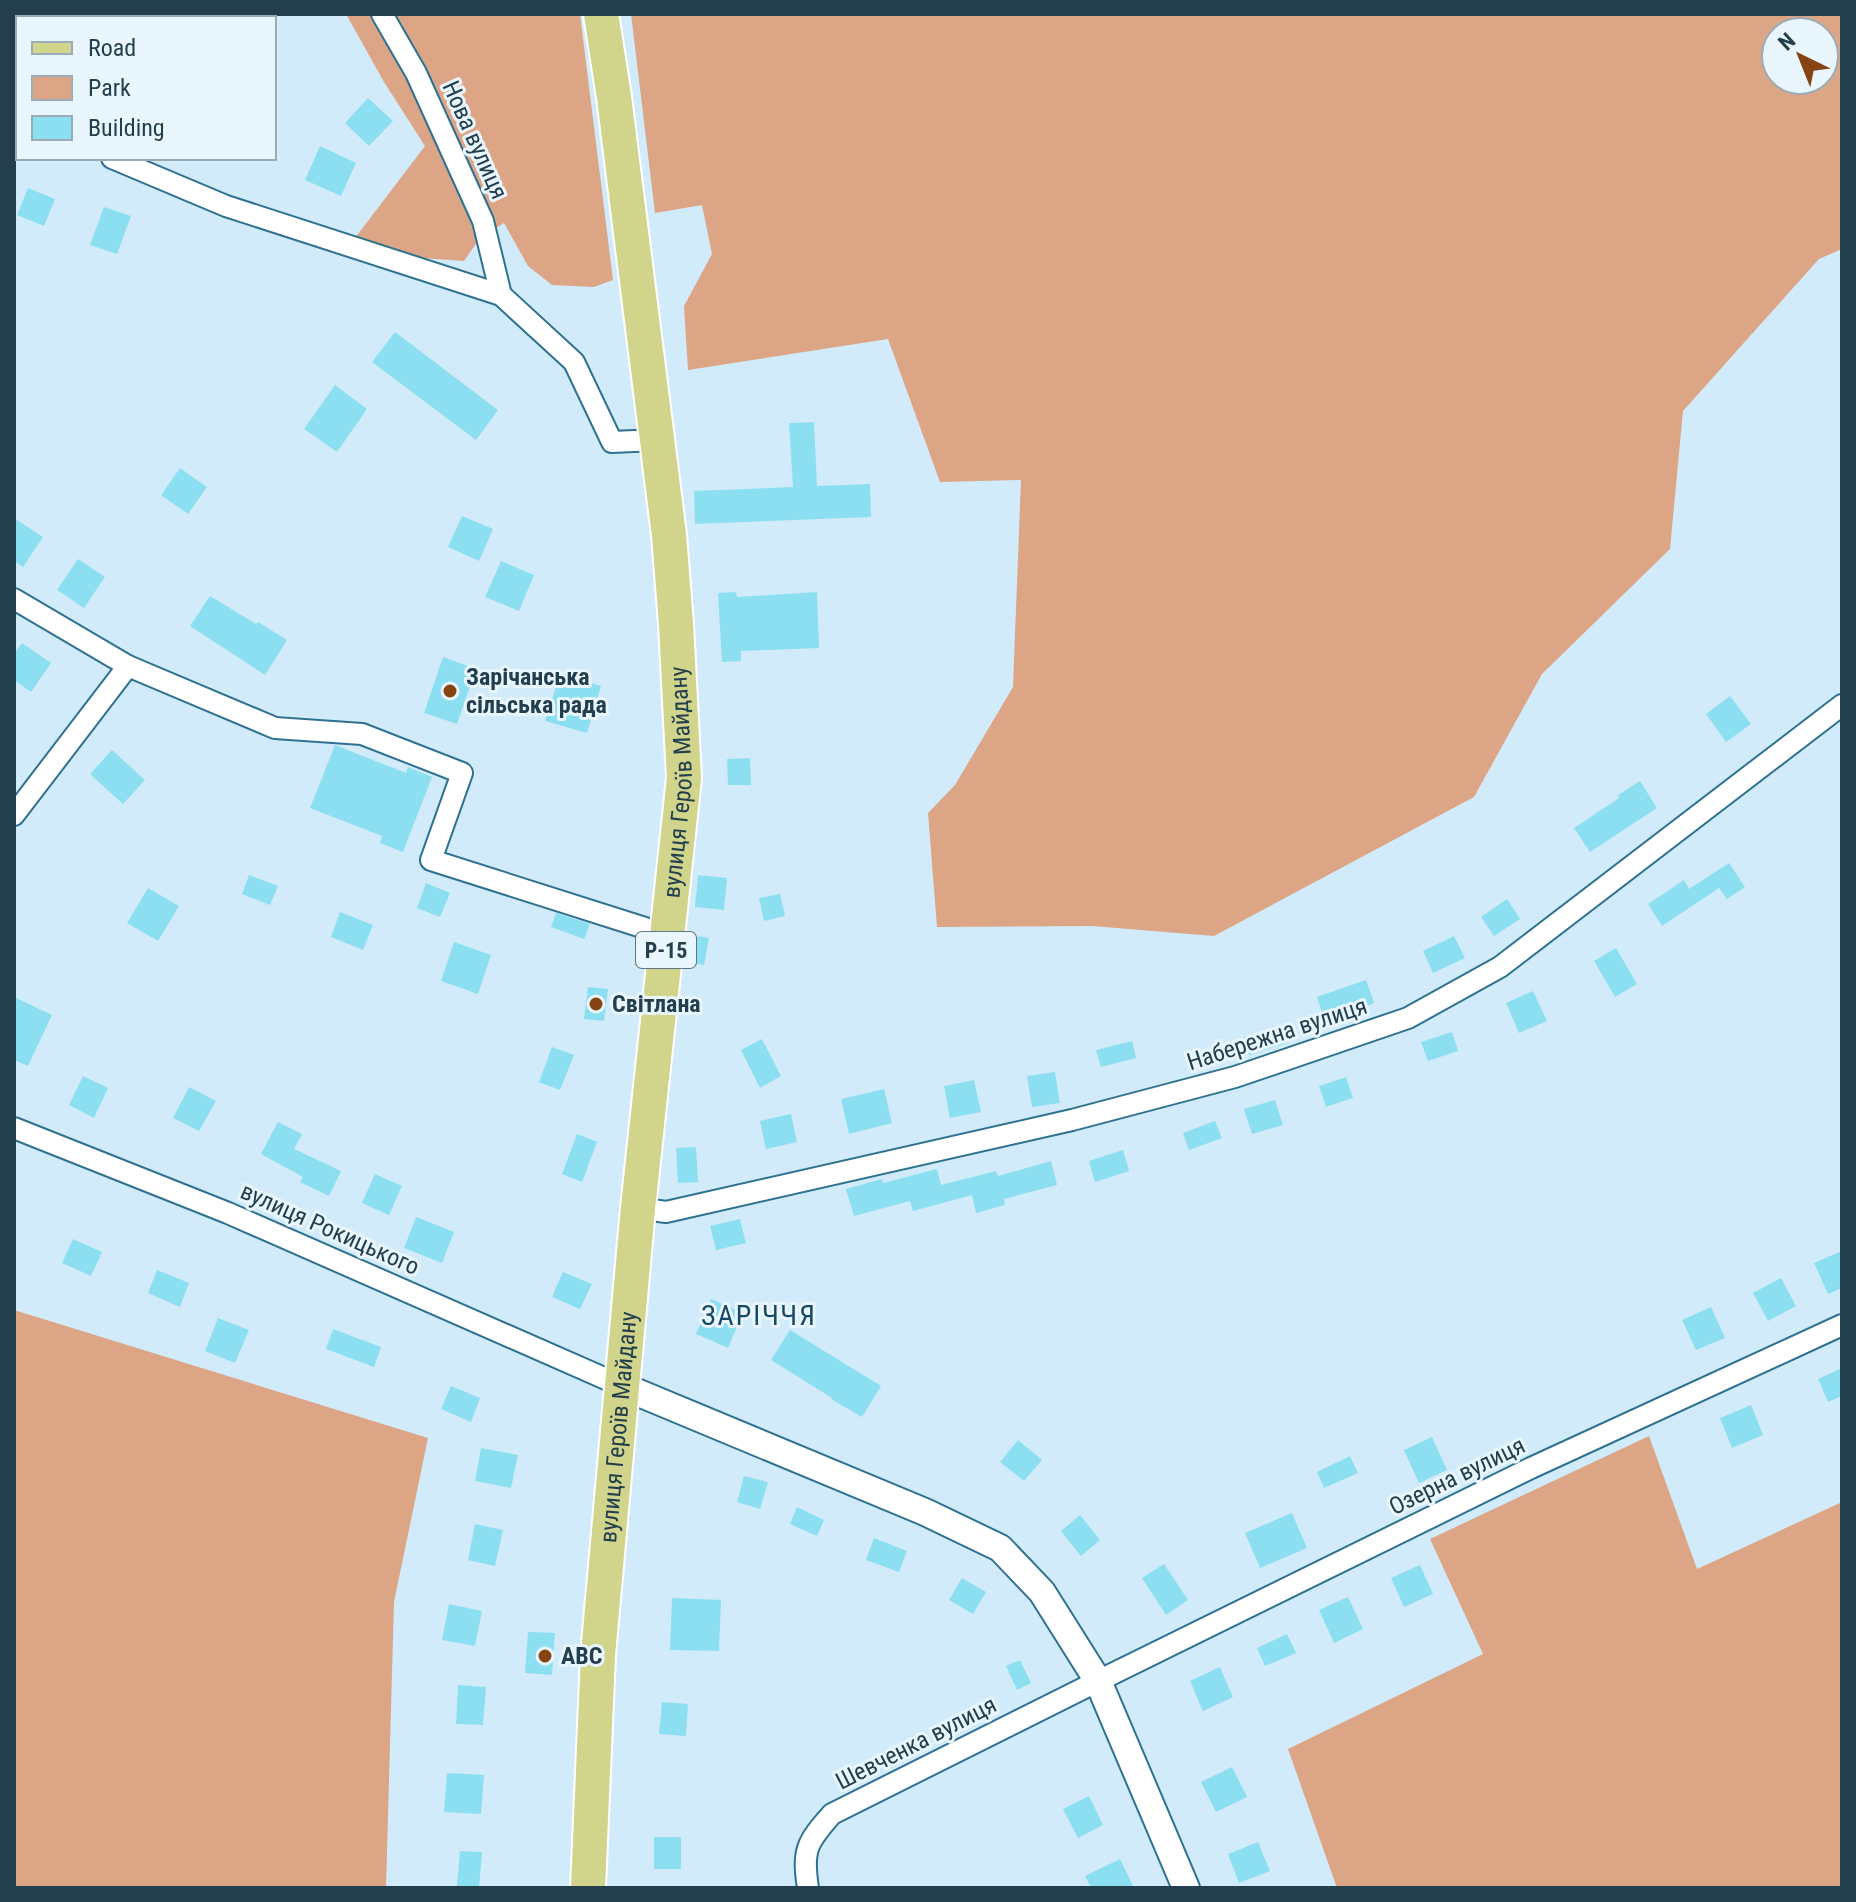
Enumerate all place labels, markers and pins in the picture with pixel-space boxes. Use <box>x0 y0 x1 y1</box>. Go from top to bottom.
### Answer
place label: Зарічанська сільська рада <box>466 663 607 719</box>
marker: Зарічанська сільська рада <box>441 682 459 700</box>
place label: Світлана <box>612 990 701 1018</box>
marker: Світлана <box>587 995 605 1013</box>
place label: ABC <box>561 1642 602 1670</box>
marker: ABC <box>536 1647 554 1665</box>

